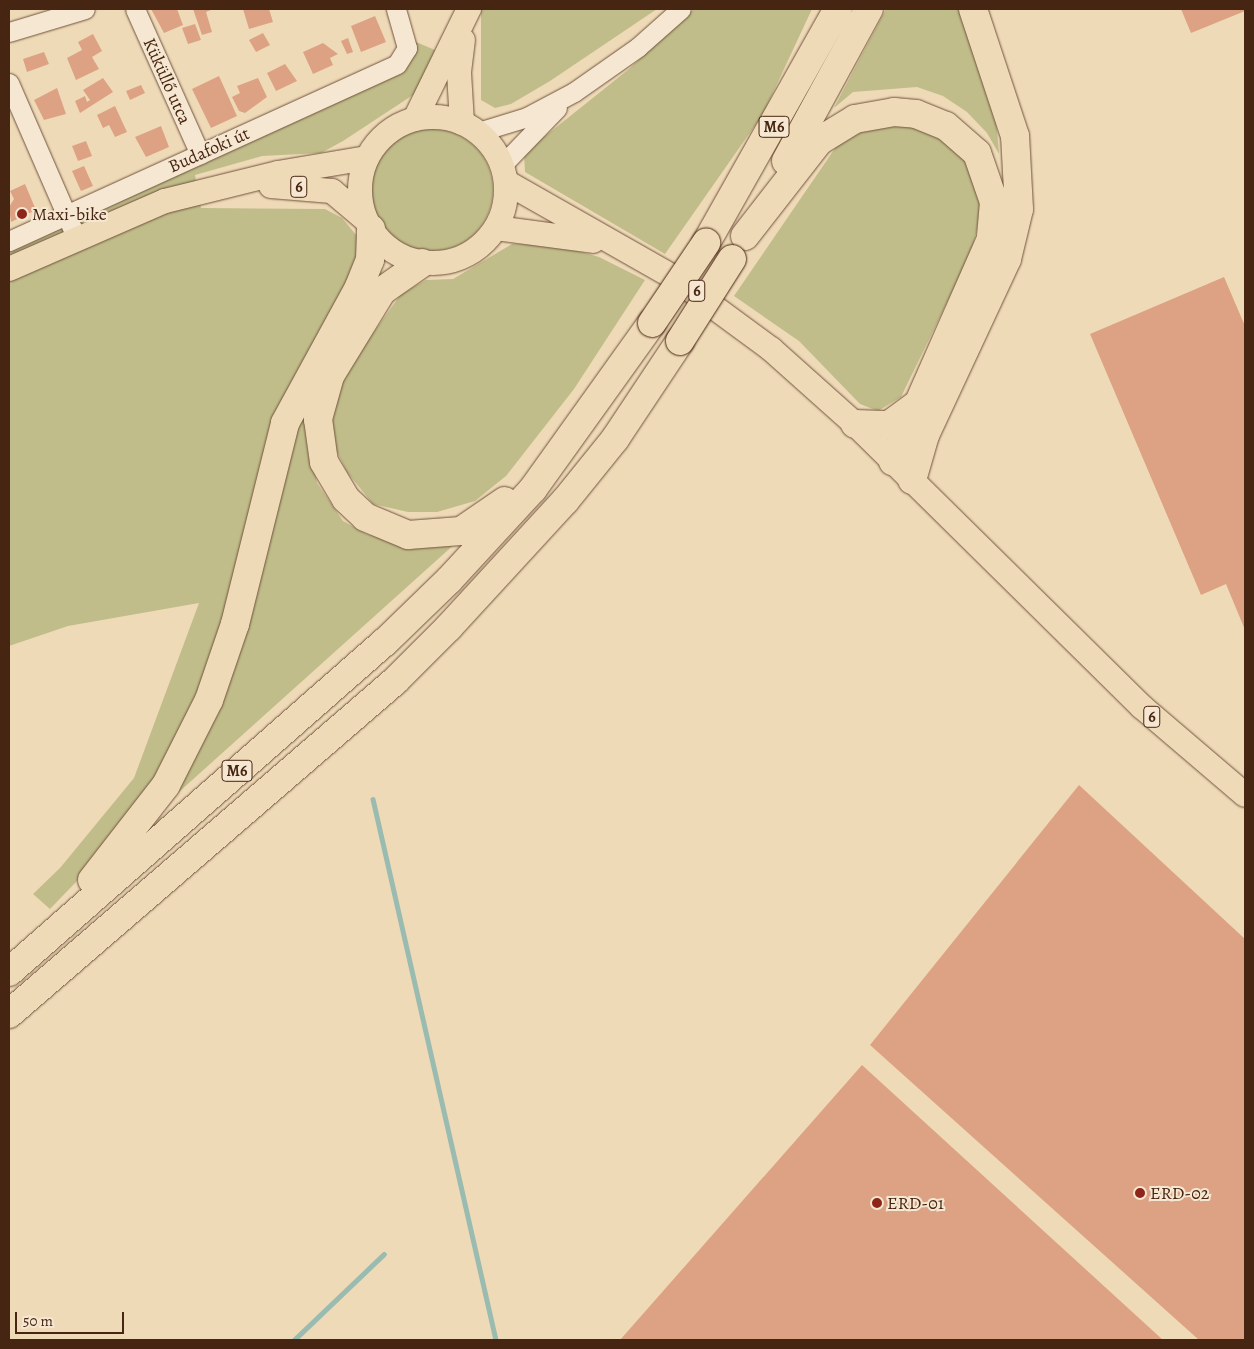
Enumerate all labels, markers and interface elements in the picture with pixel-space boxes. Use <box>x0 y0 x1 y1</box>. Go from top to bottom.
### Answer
street label: Küküllő utca <box>138 34 196 128</box>
road number: M6 <box>758 114 790 140</box>
street label: Budafoki út <box>165 123 253 177</box>
road number: 6 <box>290 173 308 200</box>
place label: Maxi-bike <box>32 203 107 225</box>
marker: Maxi-bike <box>16 208 28 220</box>
road number: 6 <box>688 278 706 304</box>
road number: 6 <box>1143 704 1161 730</box>
road number: M6 <box>221 758 253 784</box>
place label: ERD-02 <box>1150 1182 1209 1204</box>
marker: ERD-02 <box>1134 1187 1146 1199</box>
place label: ERD-01 <box>887 1192 944 1214</box>
marker: ERD-01 <box>871 1197 883 1209</box>
scale bar <box>18 1302 126 1334</box>
text: 50 m <box>23 1311 53 1331</box>

